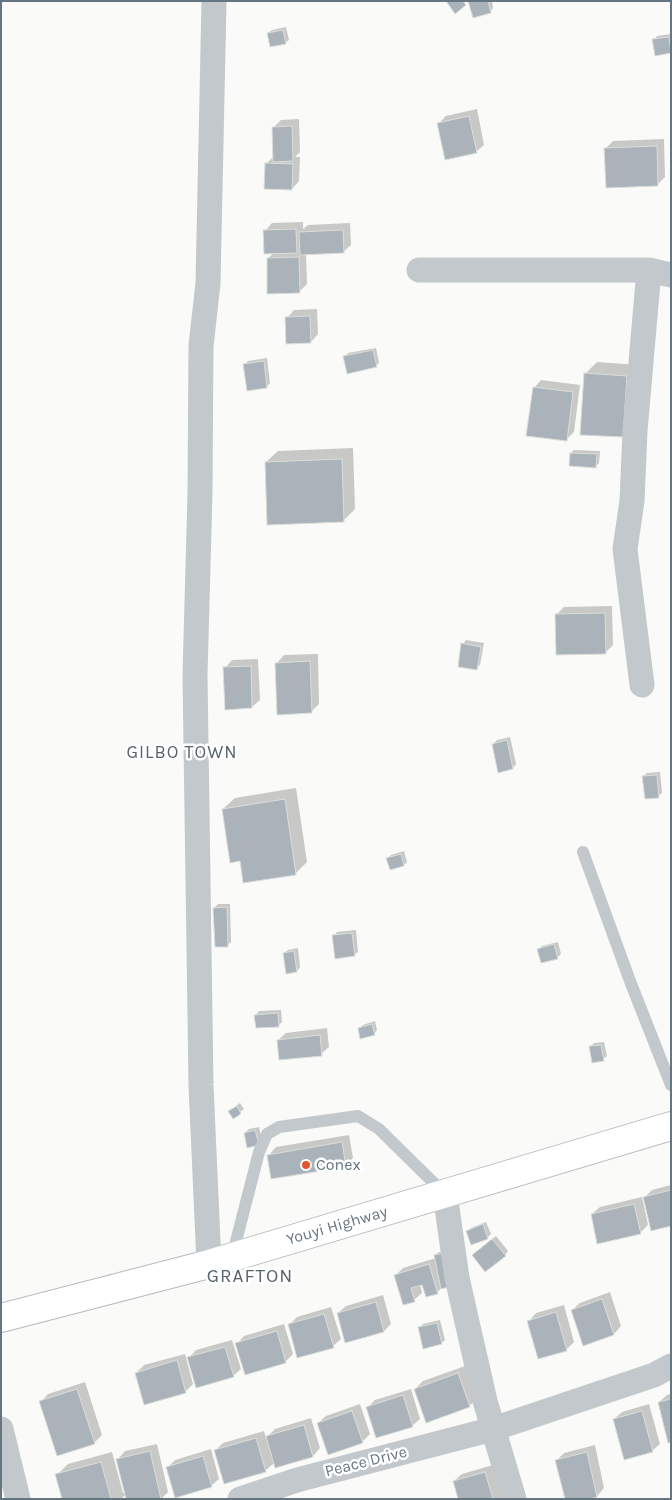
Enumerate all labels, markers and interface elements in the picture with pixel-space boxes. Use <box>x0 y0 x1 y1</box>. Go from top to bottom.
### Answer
district label: GILBO TOWN <box>125 742 239 764</box>
place label: Conex <box>316 1155 361 1175</box>
marker: Conex <box>300 1159 312 1171</box>
street label: Youyi Highway <box>284 1202 390 1250</box>
district label: GRAFTON <box>206 1266 294 1288</box>
street label: Peace Drive <box>323 1443 409 1481</box>

